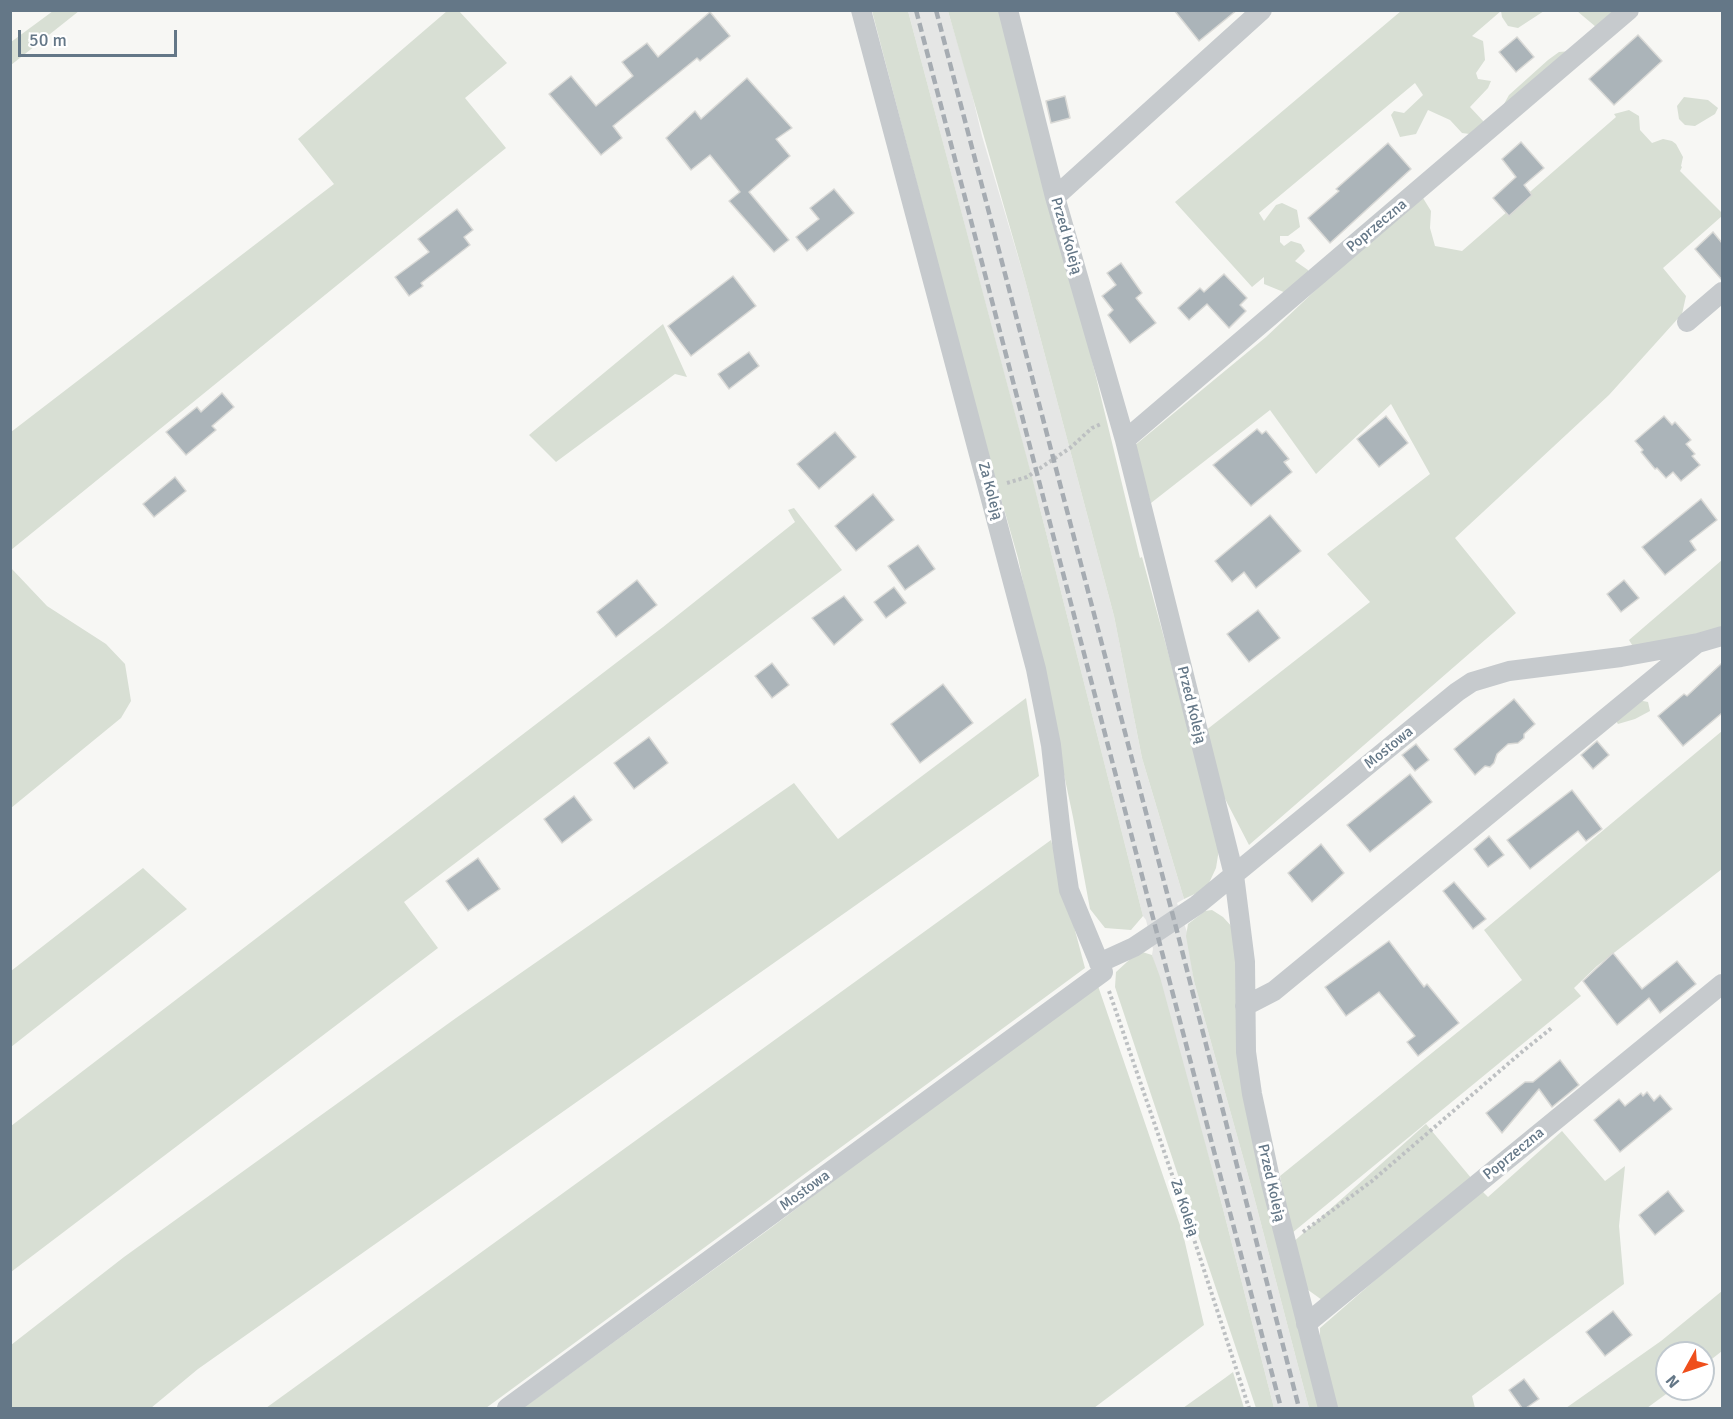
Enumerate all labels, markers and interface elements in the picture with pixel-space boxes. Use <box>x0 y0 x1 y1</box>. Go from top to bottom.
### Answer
scale bar <box>21 18 180 56</box>
text: 50 m <box>29 29 67 51</box>
street label: Przed Koleją <box>1046 195 1086 277</box>
street label: Poprzeczna <box>1343 196 1411 256</box>
street label: Za Koleją <box>974 460 1006 522</box>
street label: Przed Koleją <box>1173 664 1209 746</box>
street label: Mostowa <box>1361 723 1417 773</box>
street label: Poprzeczna <box>1480 1124 1548 1184</box>
street label: Przed Koleją <box>1253 1142 1289 1224</box>
street label: Mostowa <box>776 1167 834 1215</box>
street label: Za Koleją <box>1166 1177 1202 1239</box>
north arrow <box>1655 1341 1715 1401</box>
text: N <box>1662 1371 1684 1392</box>

